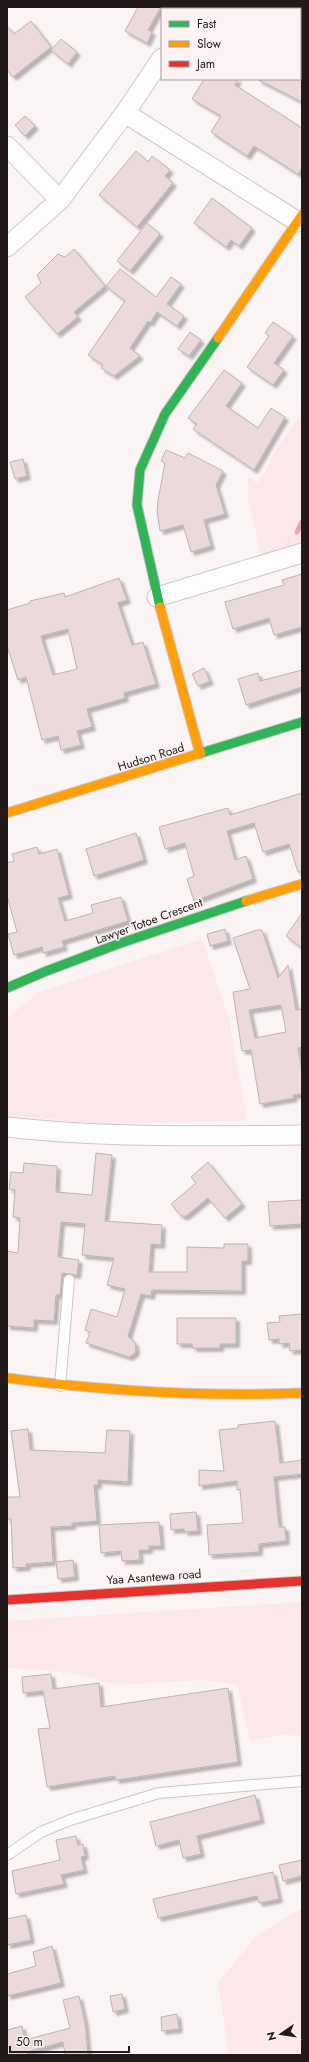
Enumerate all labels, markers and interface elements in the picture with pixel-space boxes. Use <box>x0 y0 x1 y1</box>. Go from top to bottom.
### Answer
legend <box>161 8 301 80</box>
text: Fast <box>197 15 216 33</box>
text: Slow <box>197 35 222 53</box>
text: Jam <box>195 55 215 73</box>
street label: Hudson Road <box>115 738 187 776</box>
street label: Lawyer Totoe Crescent <box>93 893 205 949</box>
street label: Yaa Asantewa road <box>106 1565 202 1589</box>
north arrow <box>261 2014 301 2054</box>
scale bar <box>10 2028 129 2054</box>
text: N <box>262 2030 280 2042</box>
text: 50 m <box>16 2033 43 2051</box>

